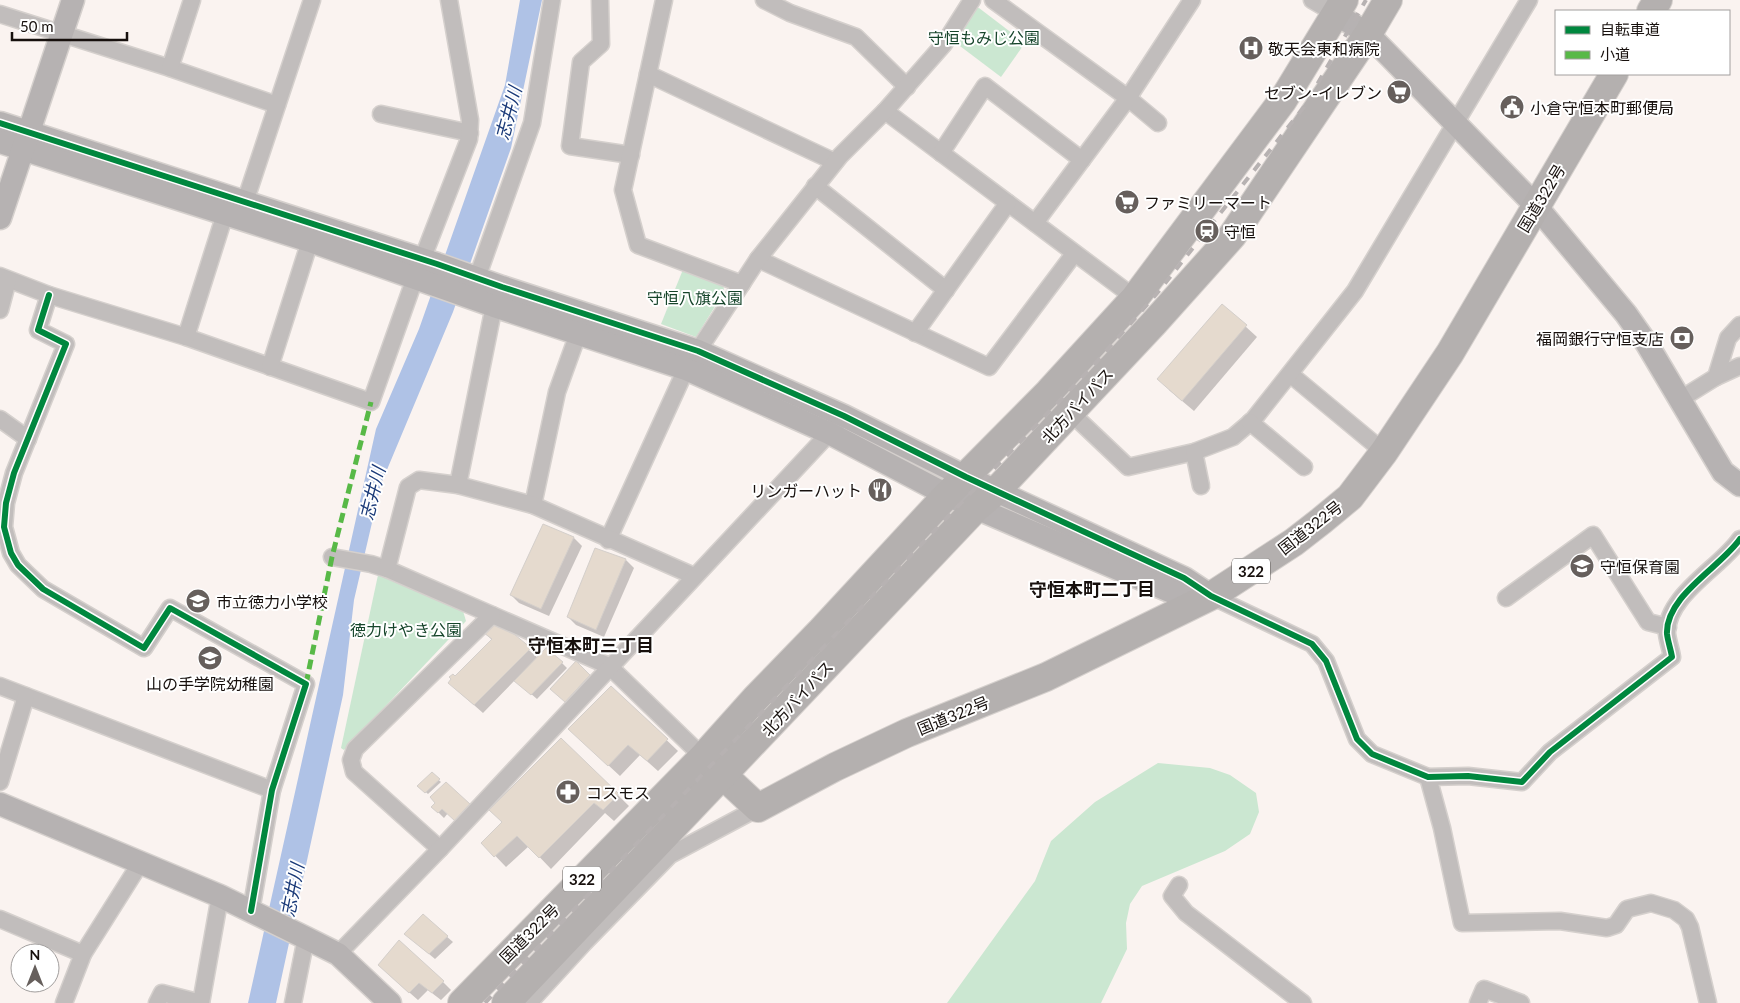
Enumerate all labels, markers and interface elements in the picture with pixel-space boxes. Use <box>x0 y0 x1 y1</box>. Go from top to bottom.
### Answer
scale bar <box>12 10 128 42</box>
legend <box>1555 10 1730 75</box>
text: 50 m <box>20 17 54 35</box>
text: 自転車道 <box>1600 20 1660 38</box>
park label: 守恒もみじ公園 <box>928 28 1040 47</box>
hospital icon: 敬天会東和病院 <box>1238 35 1264 61</box>
place label: 敬天会東和病院 <box>1268 39 1380 58</box>
text: 小道 <box>1600 45 1630 63</box>
supermarket icon: セブン-イレブン <box>1386 79 1412 105</box>
water label: 志井川 <box>490 82 526 142</box>
place label: セブン-イレブン <box>1264 83 1382 102</box>
public building icon: 小倉守恒本町郵便局 <box>1499 94 1525 120</box>
place label: 小倉守恒本町郵便局 <box>1530 98 1674 117</box>
street label: 国道322号 <box>1513 161 1569 235</box>
supermarket icon: ファミリーマート <box>1114 189 1140 215</box>
place label: ファミリーマート <box>1144 193 1272 212</box>
station icon: 守恒 <box>1194 218 1220 244</box>
place label: 守恒 <box>1224 222 1256 241</box>
park label: 守恒八旗公園 <box>647 288 743 307</box>
bank icon: 福岡銀行守恒支店 <box>1669 325 1695 351</box>
place label: 福岡銀行守恒支店 <box>1536 329 1664 348</box>
street label: 北方バイパス <box>1037 364 1117 446</box>
water label: 志井川 <box>355 462 390 522</box>
restaurant icon: リンガーハット <box>867 477 893 503</box>
place label: リンガーハット <box>750 481 862 500</box>
street label: 国道322号 <box>1274 496 1346 558</box>
school or university icon: 守恒保育園 <box>1569 553 1595 579</box>
place label: 守恒保育園 <box>1600 557 1680 576</box>
road number: 322 <box>1232 558 1270 584</box>
district label: 守恒本町二丁目 <box>1029 578 1155 600</box>
school or university icon: 市立徳力小学校 <box>185 588 211 614</box>
place label: 市立徳力小学校 <box>216 592 328 611</box>
park label: 徳力けやき公園 <box>350 620 462 639</box>
district label: 守恒本町三丁目 <box>528 634 654 656</box>
school or university icon: 山の手学院幼稚園 <box>197 645 223 671</box>
street label: 北方バイパス <box>757 657 837 739</box>
place label: 山の手学院幼稚園 <box>146 674 274 693</box>
street label: 国道322号 <box>914 692 992 738</box>
pharmacy icon: コスモス <box>555 779 581 805</box>
place label: コスモス <box>586 783 650 802</box>
water label: 志井川 <box>276 859 308 919</box>
road number: 322 <box>563 866 601 892</box>
street label: 国道322号 <box>495 899 563 967</box>
north arrow <box>10 943 60 993</box>
text: N <box>30 946 40 963</box>

